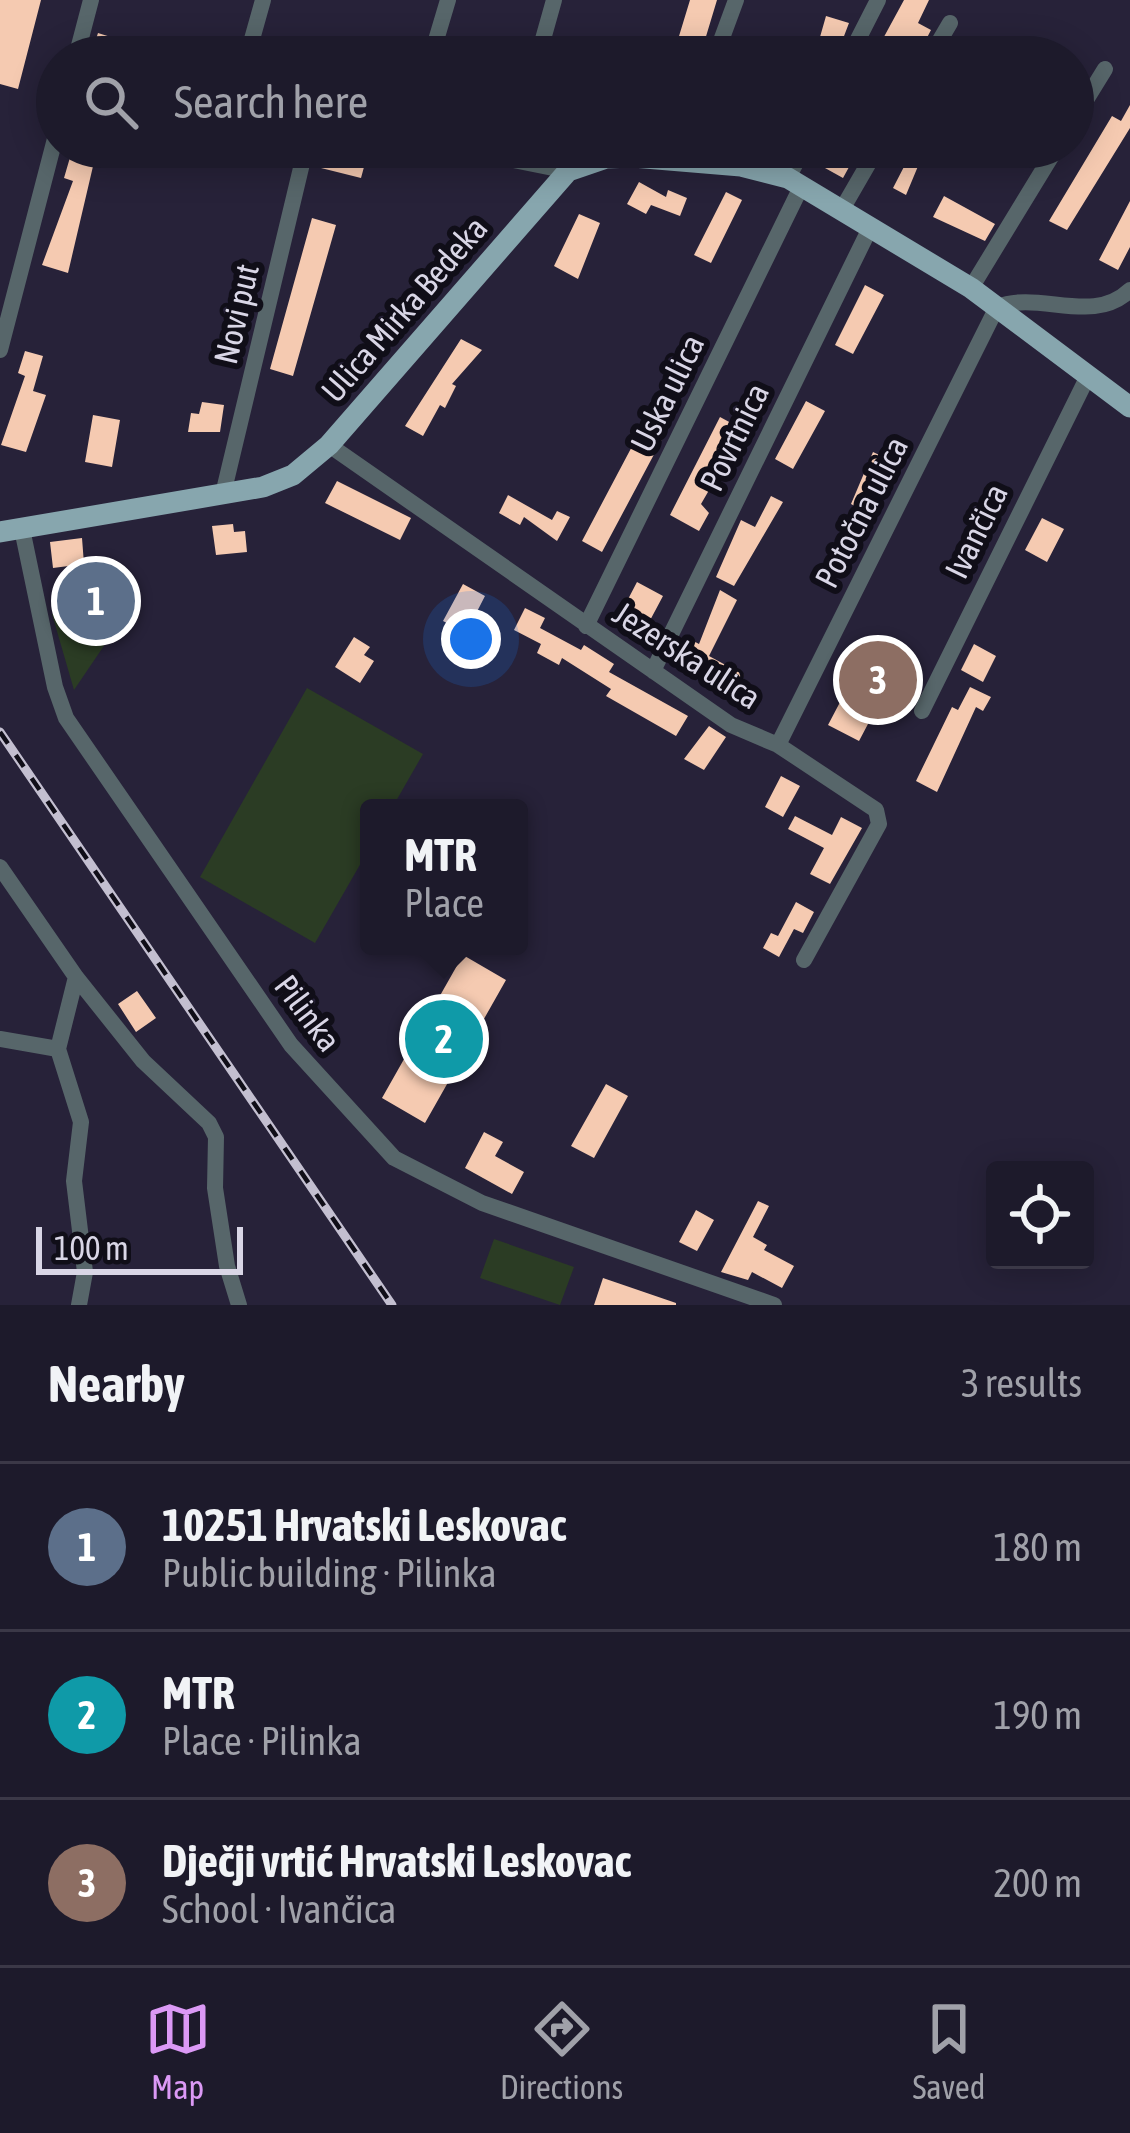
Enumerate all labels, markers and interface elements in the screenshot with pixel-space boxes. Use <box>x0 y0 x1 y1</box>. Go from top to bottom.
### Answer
search box <box>36 36 1094 168</box>
icon: search <box>78 69 144 135</box>
text: Search here <box>174 76 368 128</box>
street label: Ulica Mirka Bedeka <box>313 209 495 409</box>
street label: Novi put <box>206 260 266 368</box>
street label: Uska ulica <box>622 328 712 458</box>
street label: Povrtnica <box>692 377 776 497</box>
street label: Potočna ulica <box>807 430 915 594</box>
street label: Ivančica <box>937 478 1015 584</box>
pin: 1 <box>57 556 135 646</box>
street label: Jezerska ulica <box>606 593 768 717</box>
your location <box>441 609 501 669</box>
pin: 3 <box>839 635 917 725</box>
popup <box>360 799 528 955</box>
text: MTR <box>404 829 477 881</box>
text: Place <box>404 881 484 925</box>
street label: Pilinka <box>267 967 349 1059</box>
pin: 2 <box>405 994 483 1084</box>
map controls <box>986 1161 1094 1269</box>
button: locate <box>986 1161 1094 1269</box>
scale bar <box>36 1221 243 1274</box>
text: 100 m <box>54 1229 129 1267</box>
text: Nearby <box>48 1354 185 1413</box>
text: 3 results <box>961 1361 1082 1405</box>
text: 10251 Hrvatski Leskovac <box>162 1499 566 1551</box>
text: 1 <box>78 1525 96 1569</box>
text: 180 m <box>994 1525 1082 1569</box>
text: Public building · Pilinka <box>162 1551 497 1595</box>
text: MTR <box>162 1667 234 1719</box>
text: 2 <box>78 1693 96 1737</box>
text: 190 m <box>994 1693 1082 1737</box>
text: Place · Pilinka <box>162 1719 362 1763</box>
text: Dječji vrtić Hrvatski Leskovac <box>162 1835 631 1887</box>
text: 3 <box>78 1861 96 1905</box>
text: 200 m <box>994 1861 1082 1905</box>
text: School · Ivančica <box>162 1887 396 1931</box>
tab: Map <box>145 1996 211 2106</box>
tab: Directions <box>500 1996 623 2106</box>
tab: Saved <box>912 1996 985 2106</box>

